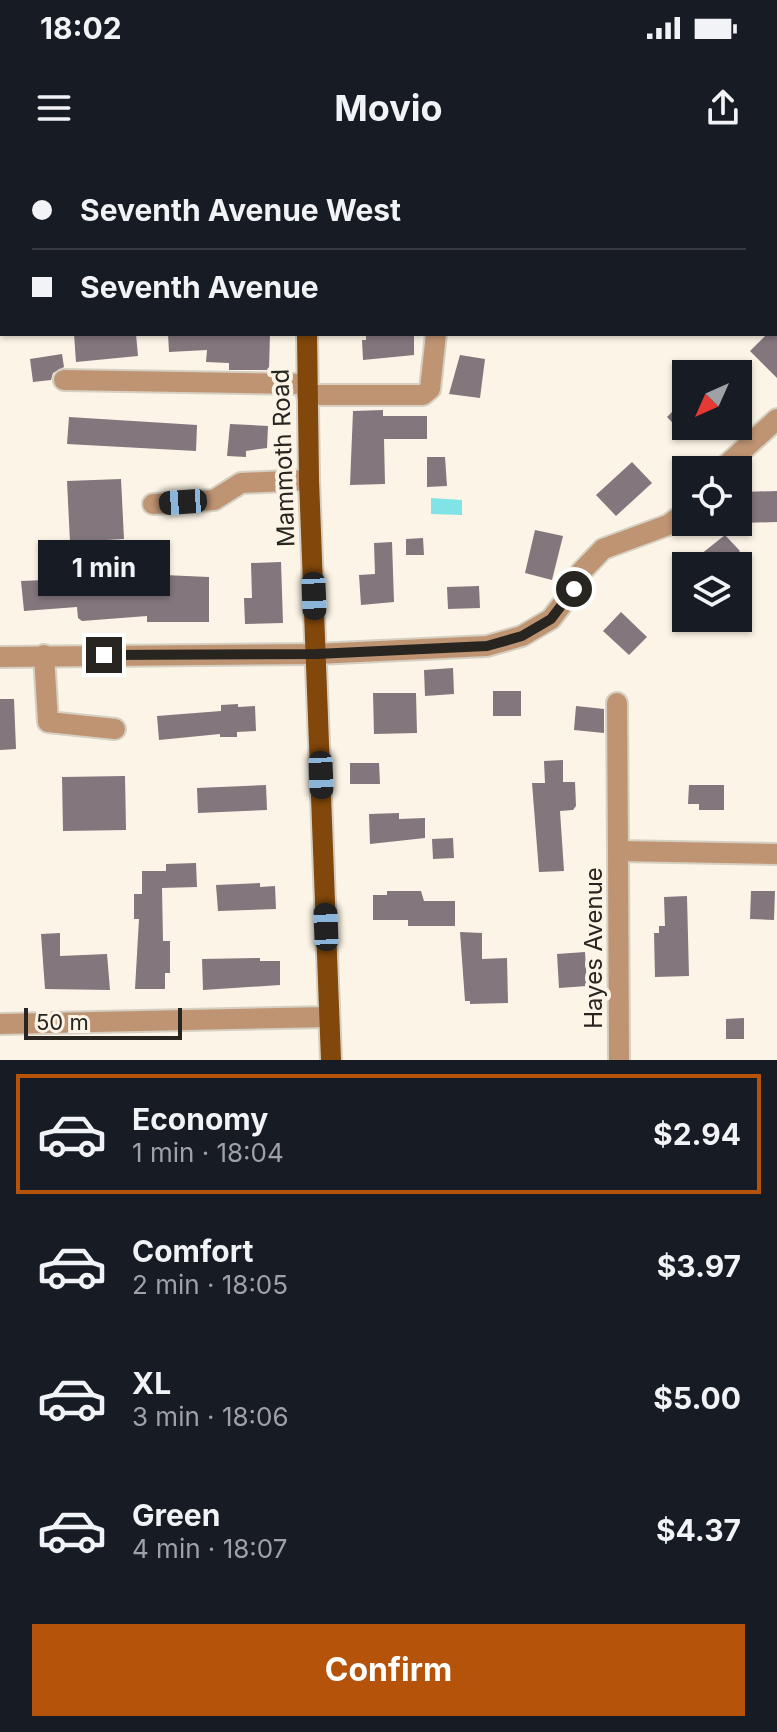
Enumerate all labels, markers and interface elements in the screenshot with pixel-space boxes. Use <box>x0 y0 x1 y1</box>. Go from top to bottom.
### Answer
text: 18:02 <box>40 10 122 46</box>
icon: menu <box>32 86 76 130</box>
text: Movio <box>334 86 443 130</box>
icon: share <box>701 86 745 130</box>
text: Seventh Avenue West <box>80 192 401 228</box>
text: Seventh Avenue <box>80 269 319 305</box>
north arrow <box>672 360 752 440</box>
map controls <box>672 360 752 632</box>
street label: Mammoth Road <box>265 368 301 548</box>
button: locate <box>672 456 752 536</box>
car <box>158 488 208 516</box>
callout: 1 min <box>38 539 170 595</box>
text: 1 min <box>72 552 136 583</box>
button: layers <box>672 552 752 632</box>
route start <box>556 571 592 607</box>
car <box>301 572 327 620</box>
route end <box>86 637 122 673</box>
car <box>308 751 334 799</box>
street label: Hayes Avenue <box>579 867 608 1029</box>
car <box>313 903 339 951</box>
scale bar <box>24 1004 182 1040</box>
text: 50 m <box>36 1009 89 1035</box>
icon: car <box>36 1098 108 1170</box>
text: Economy <box>132 1101 268 1137</box>
text: $2.94 <box>653 1116 741 1152</box>
text: 1 min · 18:04 <box>132 1137 284 1168</box>
icon: car <box>36 1230 108 1302</box>
text: Comfort <box>132 1233 253 1269</box>
text: $3.97 <box>657 1248 741 1284</box>
text: 2 min · 18:05 <box>132 1269 288 1300</box>
icon: car <box>36 1362 108 1434</box>
text: XL <box>132 1365 171 1401</box>
text: $5.00 <box>653 1380 741 1416</box>
text: 3 min · 18:06 <box>132 1401 289 1432</box>
icon: car <box>36 1494 108 1566</box>
text: Green <box>132 1497 220 1533</box>
text: $4.37 <box>656 1512 741 1548</box>
text: 4 min · 18:07 <box>132 1533 287 1564</box>
button: Confirm <box>32 1624 745 1716</box>

